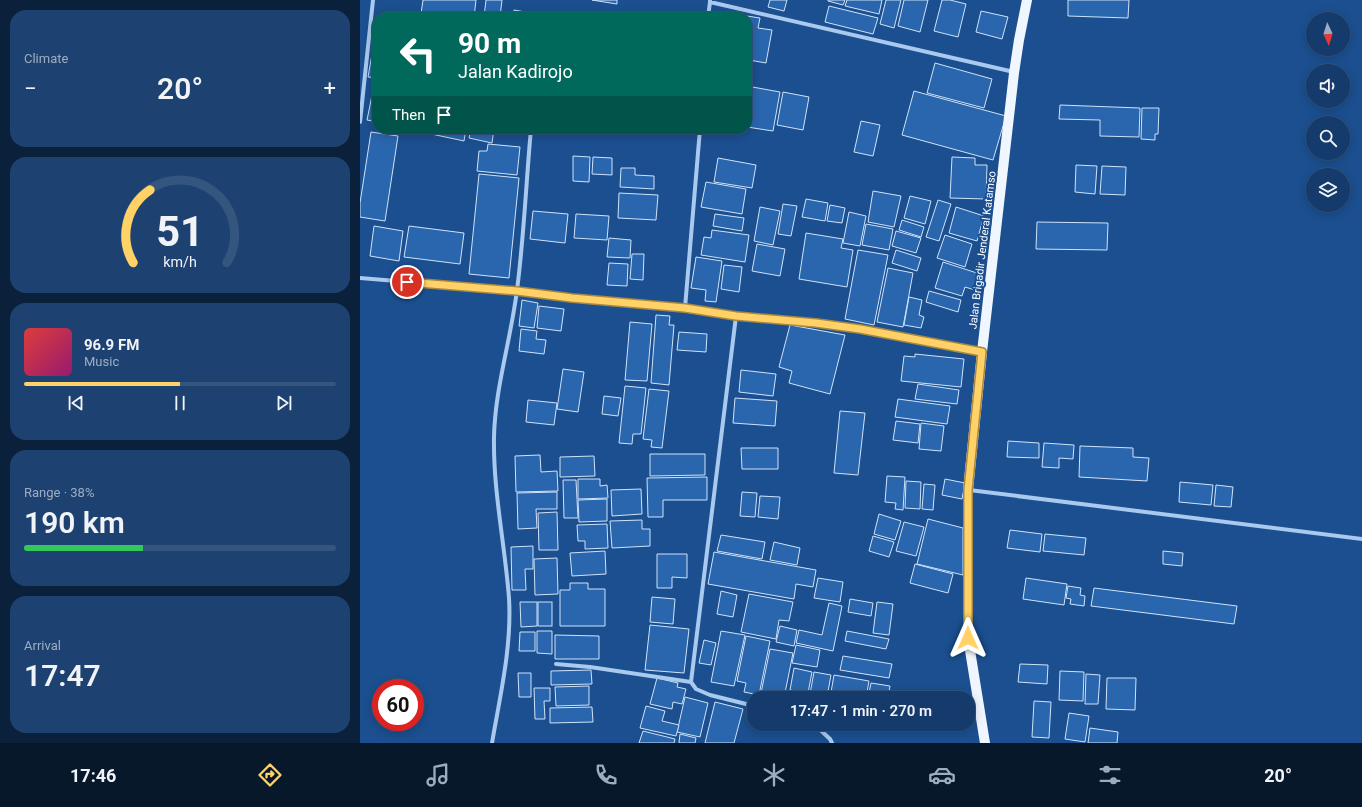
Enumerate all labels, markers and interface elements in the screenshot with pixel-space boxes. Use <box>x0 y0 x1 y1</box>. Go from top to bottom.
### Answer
north arrow <box>1306 12 1350 56</box>
map controls <box>1306 12 1350 212</box>
text: 90 m <box>458 27 521 60</box>
icon: left <box>392 28 444 80</box>
text: Climate <box>24 51 68 66</box>
text: Jalan Kadirojo <box>458 61 573 82</box>
button: sound <box>1306 64 1350 108</box>
text: 20° <box>157 71 203 106</box>
text: − <box>24 76 37 101</box>
text: + <box>324 76 336 101</box>
icon: arrive <box>433 104 455 126</box>
text: Then <box>392 106 425 124</box>
button: search <box>1306 116 1350 160</box>
button: layers <box>1306 168 1350 212</box>
street label: Jalan Brigadir Jenderal Katamso <box>966 170 999 330</box>
text: 51 <box>156 207 204 256</box>
text: km/h <box>163 253 197 269</box>
pin <box>390 265 424 299</box>
icon: arrive <box>396 271 418 293</box>
text: 96.9 FM <box>84 336 139 354</box>
text: Music <box>84 354 119 369</box>
icon: previous <box>65 392 87 414</box>
icon: pause <box>169 392 191 414</box>
icon: next <box>273 392 295 414</box>
text: Range · 38% <box>24 485 94 500</box>
text: 190 km <box>24 505 125 540</box>
position arrow <box>947 617 989 659</box>
text: Arrival <box>24 638 61 653</box>
text: 17:47 <box>24 658 101 693</box>
speed limit sign: 60 <box>372 679 424 731</box>
text: 17:47 · 1 min · 270 m <box>790 702 932 720</box>
icon: directions <box>256 761 284 789</box>
icon: music <box>424 761 452 789</box>
icon: phone <box>592 761 620 789</box>
icon: climate <box>760 761 788 789</box>
icon: car <box>928 761 956 789</box>
icon: filters <box>1096 761 1124 789</box>
text: 17:46 <box>70 765 116 786</box>
text: 20° <box>1264 765 1292 786</box>

